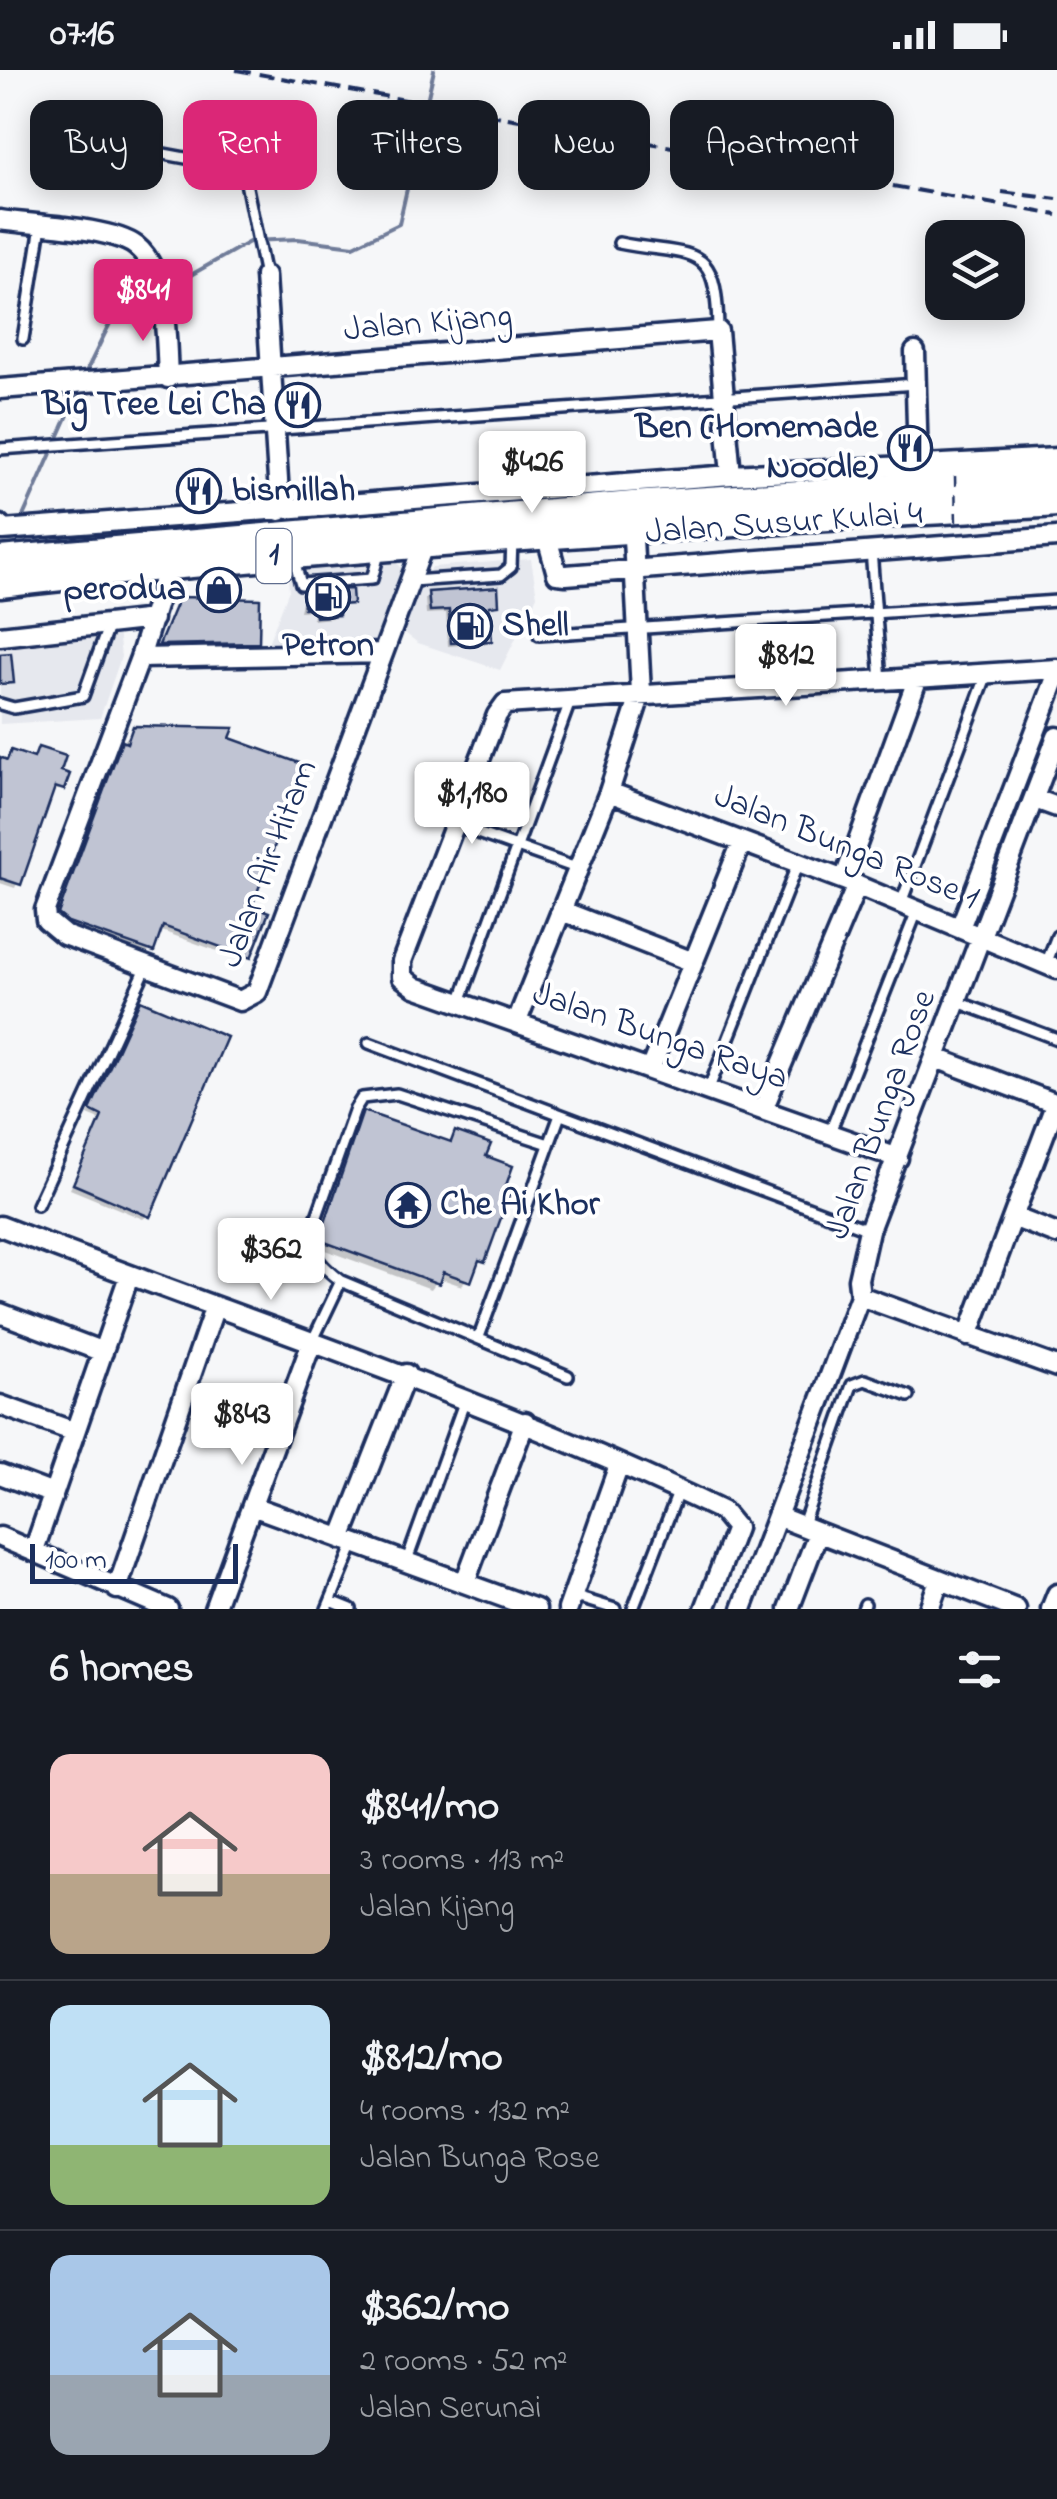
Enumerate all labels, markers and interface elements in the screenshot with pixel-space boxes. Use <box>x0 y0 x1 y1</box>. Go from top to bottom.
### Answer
text: 07:16 <box>50 7 114 63</box>
chip: Buy <box>30 100 163 190</box>
chip: Rent <box>183 100 317 190</box>
chip: Filters <box>337 100 498 190</box>
chip: New <box>518 100 650 190</box>
chip: Apartment <box>670 100 894 190</box>
map controls <box>925 220 1025 320</box>
button: layers <box>925 220 1025 320</box>
pin: $841 <box>84 259 202 344</box>
text: $841 <box>116 268 170 315</box>
street label: Jalan Kijang <box>342 291 514 357</box>
place label: Big Tree Lei Cha <box>40 380 266 432</box>
restaurant icon: Big Tree Lei Cha <box>275 382 321 428</box>
place label: Ben (Homemade Noodle) <box>633 403 879 494</box>
restaurant icon: Ben (Homemade Noodle) <box>887 425 933 471</box>
pin: $426 <box>473 431 591 516</box>
text: $426 <box>501 440 563 487</box>
place label: bismillah <box>232 466 355 517</box>
restaurant icon: bismillah <box>176 468 222 514</box>
street label: Jalan Susur Kulai 4 <box>644 489 924 559</box>
road number: 1 <box>256 529 292 583</box>
place label: perodua <box>64 565 186 616</box>
shop icon: perodua <box>196 567 242 613</box>
fuel station icon: Petron <box>305 574 351 620</box>
place label: Shell <box>502 601 569 652</box>
fuel station icon: Shell <box>447 603 493 649</box>
place label: Petron <box>282 621 374 672</box>
pin: $812 <box>727 624 845 709</box>
text: $812 <box>757 633 815 680</box>
street label: Jalan Air Hitam <box>206 753 332 975</box>
pin: $1,180 <box>391 762 553 847</box>
text: $1,180 <box>436 771 508 818</box>
street label: Jalan Bunga Rose 1 <box>706 772 986 924</box>
street label: Jalan Bunga Raya <box>525 969 795 1105</box>
street label: Jalan Bunga Rose <box>813 983 951 1247</box>
place label: Che Ai Khor <box>440 1180 601 1231</box>
temple icon: Che Ai Khor <box>385 1182 431 1228</box>
pin: $362 <box>212 1218 330 1303</box>
text: $362 <box>240 1227 302 1274</box>
pin: $843 <box>183 1383 301 1468</box>
text: $843 <box>213 1392 271 1439</box>
scale bar <box>30 1539 238 1584</box>
text: 100 m <box>45 1541 107 1582</box>
text: 6 homes <box>50 1639 194 1700</box>
icon: filters <box>952 1642 1007 1697</box>
text: $841/mo <box>360 1777 499 1838</box>
icon: home <box>130 1794 250 1914</box>
text: 3 rooms · 113 m² <box>360 1838 564 1885</box>
text: Jalan Kijang <box>360 1885 514 1932</box>
text: $812/mo <box>360 2028 503 2089</box>
icon: home <box>130 2045 250 2165</box>
text: 4 rooms · 132 m² <box>360 2089 570 2136</box>
text: Jalan Bunga Rose <box>360 2136 600 2183</box>
text: $362/mo <box>360 2278 510 2339</box>
icon: home <box>130 2295 250 2415</box>
text: 2 rooms · 52 m² <box>360 2339 568 2386</box>
text: Jalan Serunai <box>360 2386 541 2433</box>

